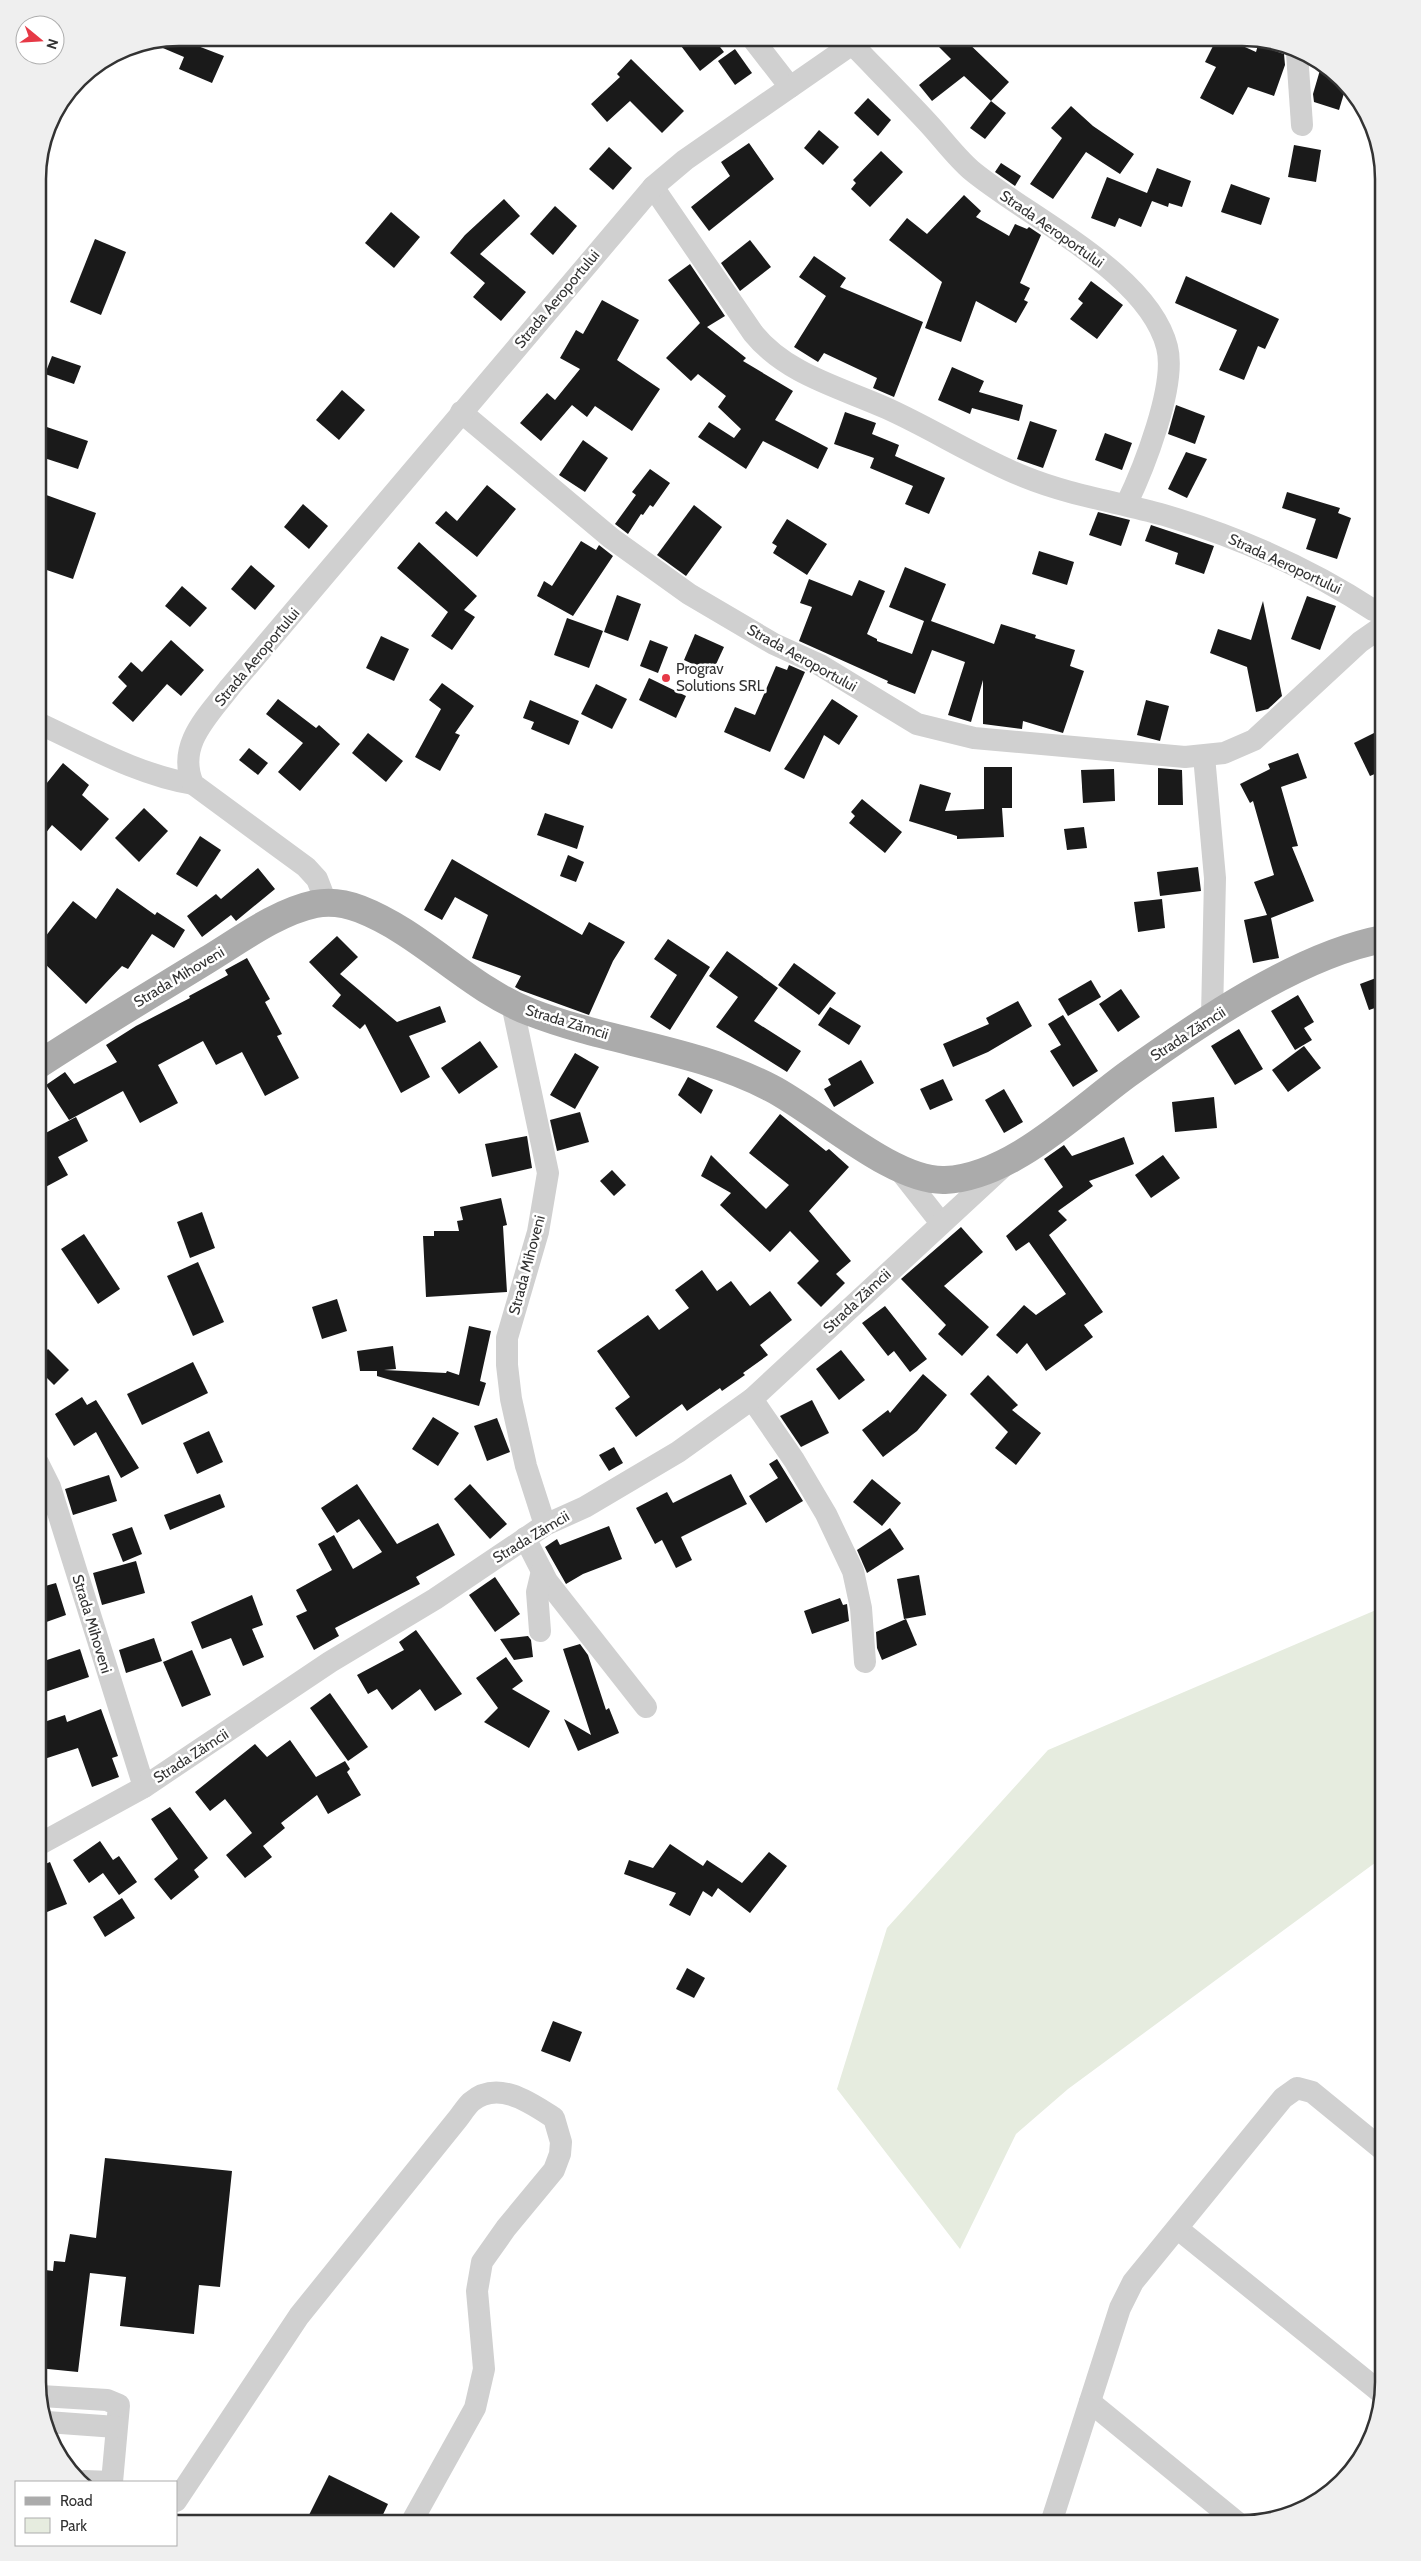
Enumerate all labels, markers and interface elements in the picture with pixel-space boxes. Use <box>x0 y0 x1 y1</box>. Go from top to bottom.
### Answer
north arrow <box>15 15 65 65</box>
text: N <box>42 37 62 52</box>
street label: Strada Aeroportului <box>997 186 1107 272</box>
street label: Strada Aeroportului <box>511 246 603 352</box>
street label: Strada Aeroportului <box>1226 530 1344 598</box>
street label: Strada Aeroportului <box>211 604 303 710</box>
street label: Strada Aeroportului <box>744 620 860 696</box>
place label: Prograv Solutions SRL <box>676 660 765 695</box>
marker: Prograv Solutions SRL <box>660 672 672 684</box>
street label: Strada Mihoveni <box>131 943 227 1011</box>
street label: Strada Zămcii <box>523 1001 611 1043</box>
street label: Strada Zămcii <box>1147 1003 1229 1065</box>
street label: Strada Mihoveni <box>505 1213 549 1317</box>
street label: Strada Zămcii <box>819 1265 895 1337</box>
street label: Strada Zămcii <box>490 1507 572 1567</box>
street label: Strada Mihoveni <box>68 1572 116 1676</box>
street label: Strada Zămcii <box>150 1725 232 1787</box>
legend <box>15 2481 178 2546</box>
text: Road <box>60 2492 93 2510</box>
text: Park <box>60 2517 87 2535</box>

